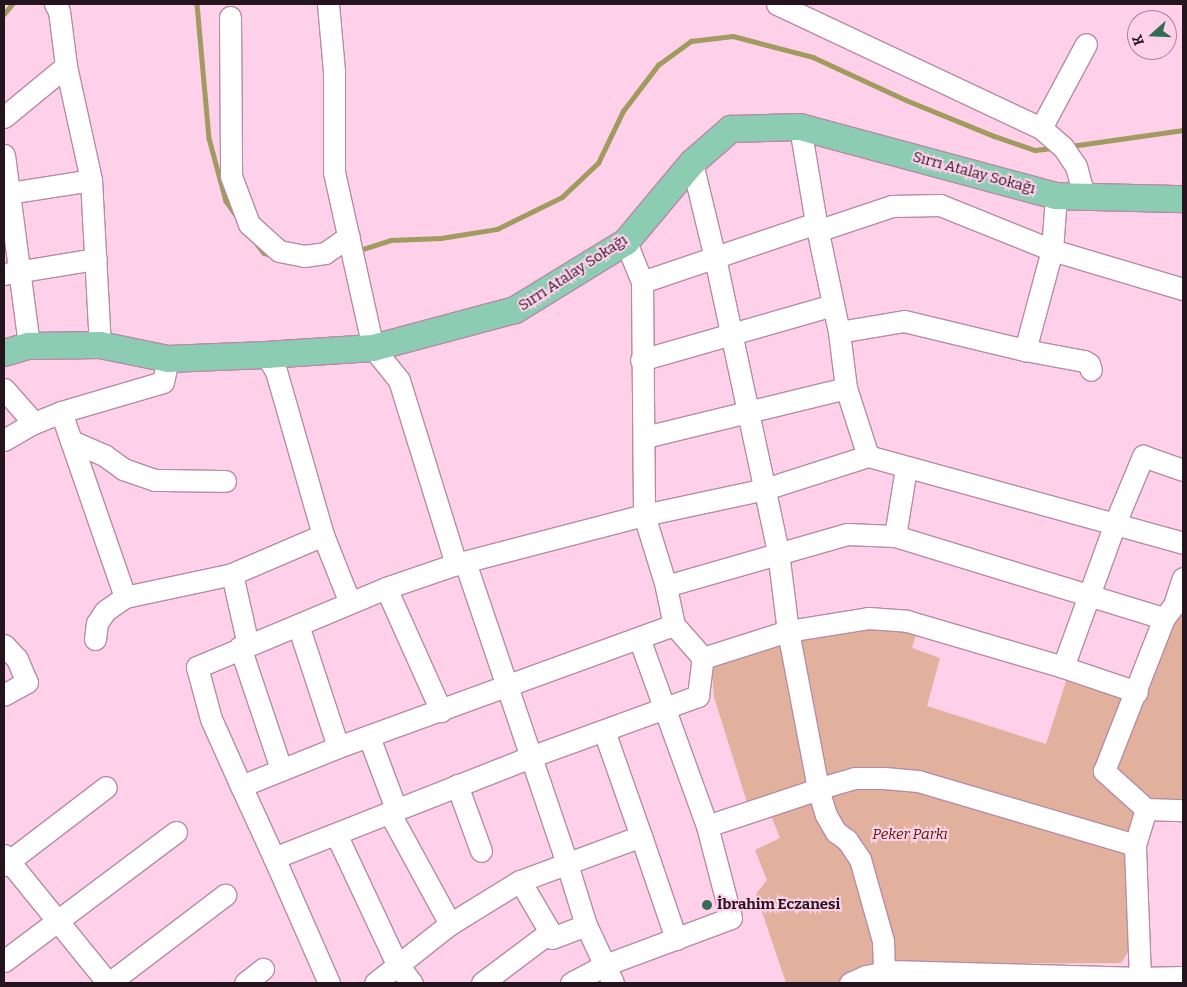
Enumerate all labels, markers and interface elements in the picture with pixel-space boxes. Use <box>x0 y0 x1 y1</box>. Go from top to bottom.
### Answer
north arrow <box>1127 10 1177 60</box>
text: K <box>1129 32 1148 48</box>
street label: Sırrı Atalay Sokağı <box>911 148 1037 198</box>
street label: Sırrı Atalay Sokağı <box>515 231 631 315</box>
park label: Peker Parkı <box>872 826 948 844</box>
place label: İbrahim Eczanesi <box>717 896 840 914</box>
marker: İbrahim Eczanesi <box>701 899 713 911</box>

